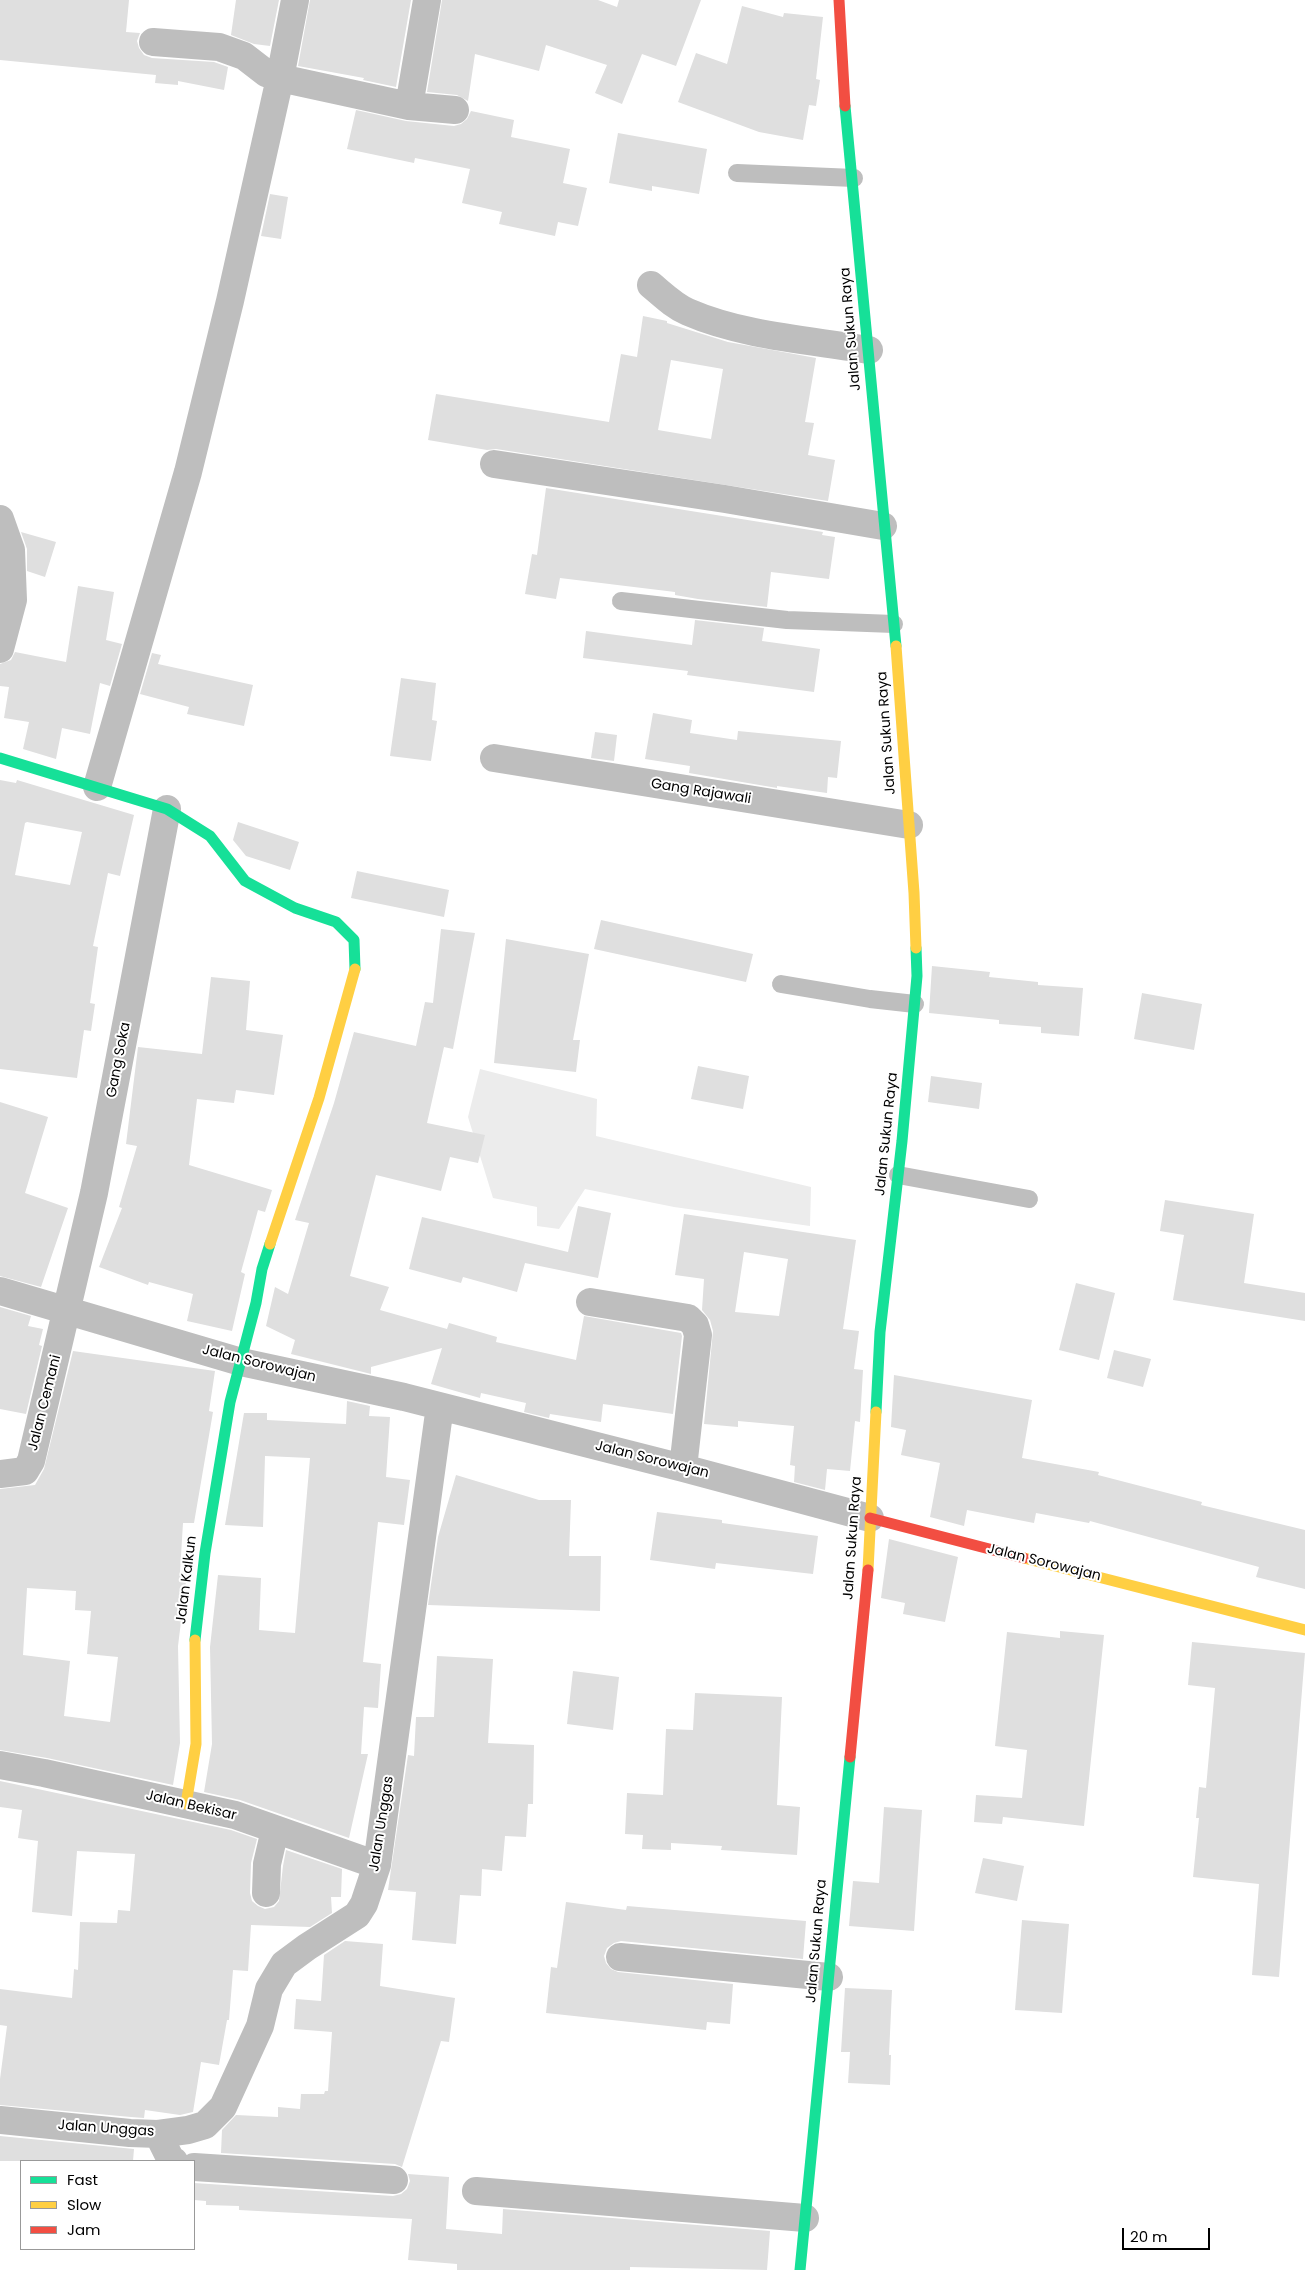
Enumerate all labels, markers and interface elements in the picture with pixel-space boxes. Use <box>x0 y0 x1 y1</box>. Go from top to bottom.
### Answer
street label: Jalan Sukun Raya <box>837 267 865 391</box>
street label: Jalan Sukun Raya <box>874 671 900 795</box>
street label: Gang Rajawali <box>650 776 752 808</box>
street label: Gang Soka <box>103 1021 135 1099</box>
street label: Jalan Sukun Raya <box>872 1072 902 1196</box>
street label: Jalan Sorowajan <box>200 1342 318 1386</box>
street label: Jalan Cemani <box>25 1353 65 1453</box>
street label: Jalan Sorowajan <box>593 1438 711 1482</box>
street label: Jalan Sukun Raya <box>840 1476 866 1600</box>
street label: Jalan Kalkun <box>173 1535 201 1625</box>
street label: Jalan Sorowajan <box>985 1541 1103 1585</box>
street label: Jalan Unggas <box>366 1775 398 1873</box>
street label: Jalan Bekisar <box>144 1787 238 1825</box>
street label: Jalan Sukun Raya <box>803 1879 831 2003</box>
street label: Jalan Unggas <box>57 2117 155 2141</box>
legend <box>20 2160 195 2250</box>
text: Fast <box>67 2169 98 2190</box>
text: Slow <box>67 2194 101 2215</box>
scale bar <box>1125 2218 1212 2250</box>
text: Jam <box>67 2219 101 2240</box>
text: 20 m <box>1130 2226 1168 2247</box>

